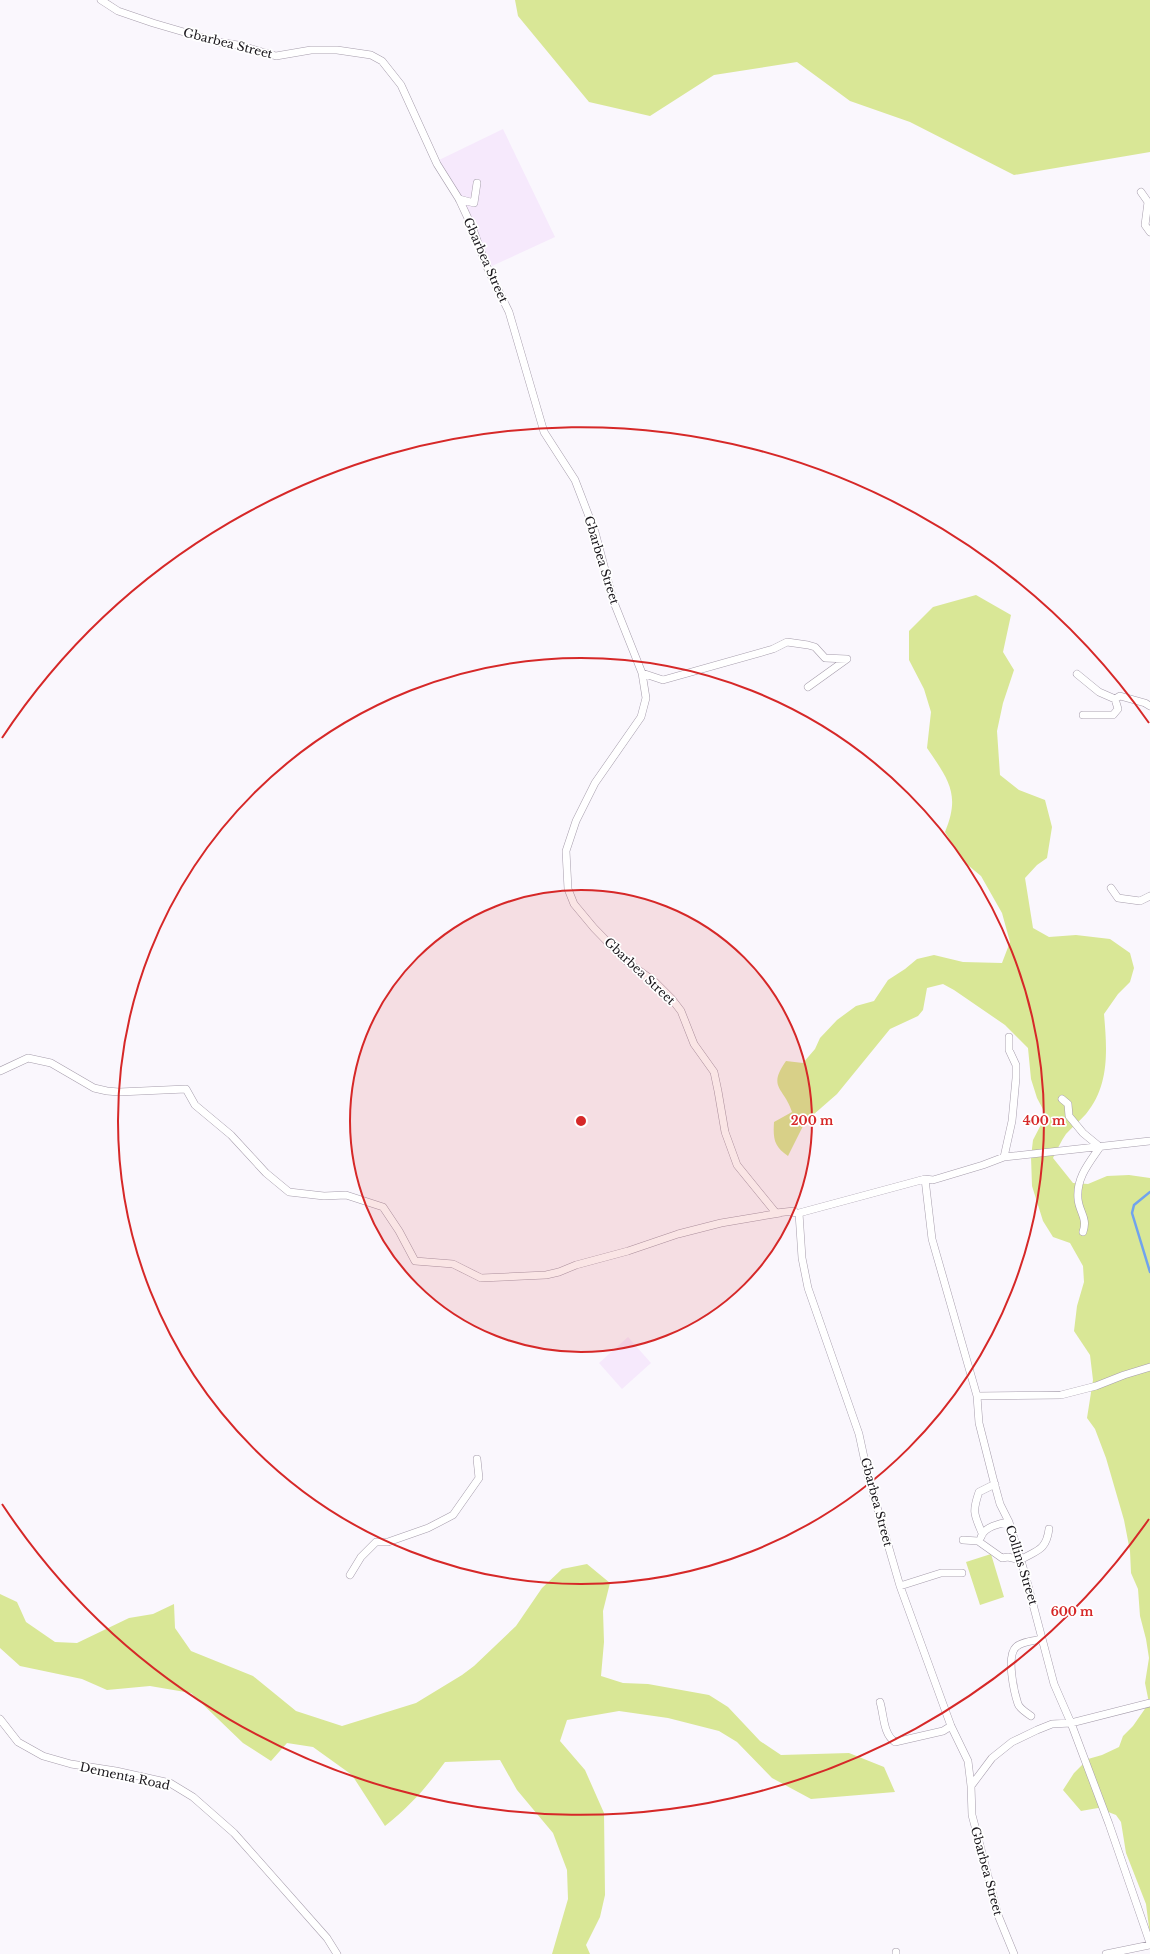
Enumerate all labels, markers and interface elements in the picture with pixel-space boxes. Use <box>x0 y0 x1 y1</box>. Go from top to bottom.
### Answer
street label: Gbarbea Street <box>182 25 275 61</box>
street label: Gbarbea Street <box>461 215 512 305</box>
street label: Gbarbea Street <box>581 514 623 606</box>
street label: Gbarbea Street <box>601 934 679 1008</box>
text: 200 m <box>791 1113 834 1128</box>
text: 400 m <box>1023 1113 1066 1128</box>
centre of rings <box>574 1114 588 1128</box>
street label: Gbarbea Street <box>858 1456 896 1549</box>
street label: Collins Street <box>1003 1523 1041 1607</box>
text: 600 m <box>1051 1604 1094 1619</box>
street label: Dementa Road <box>78 1759 172 1793</box>
street label: Gbarbea Street <box>968 1825 1006 1918</box>

